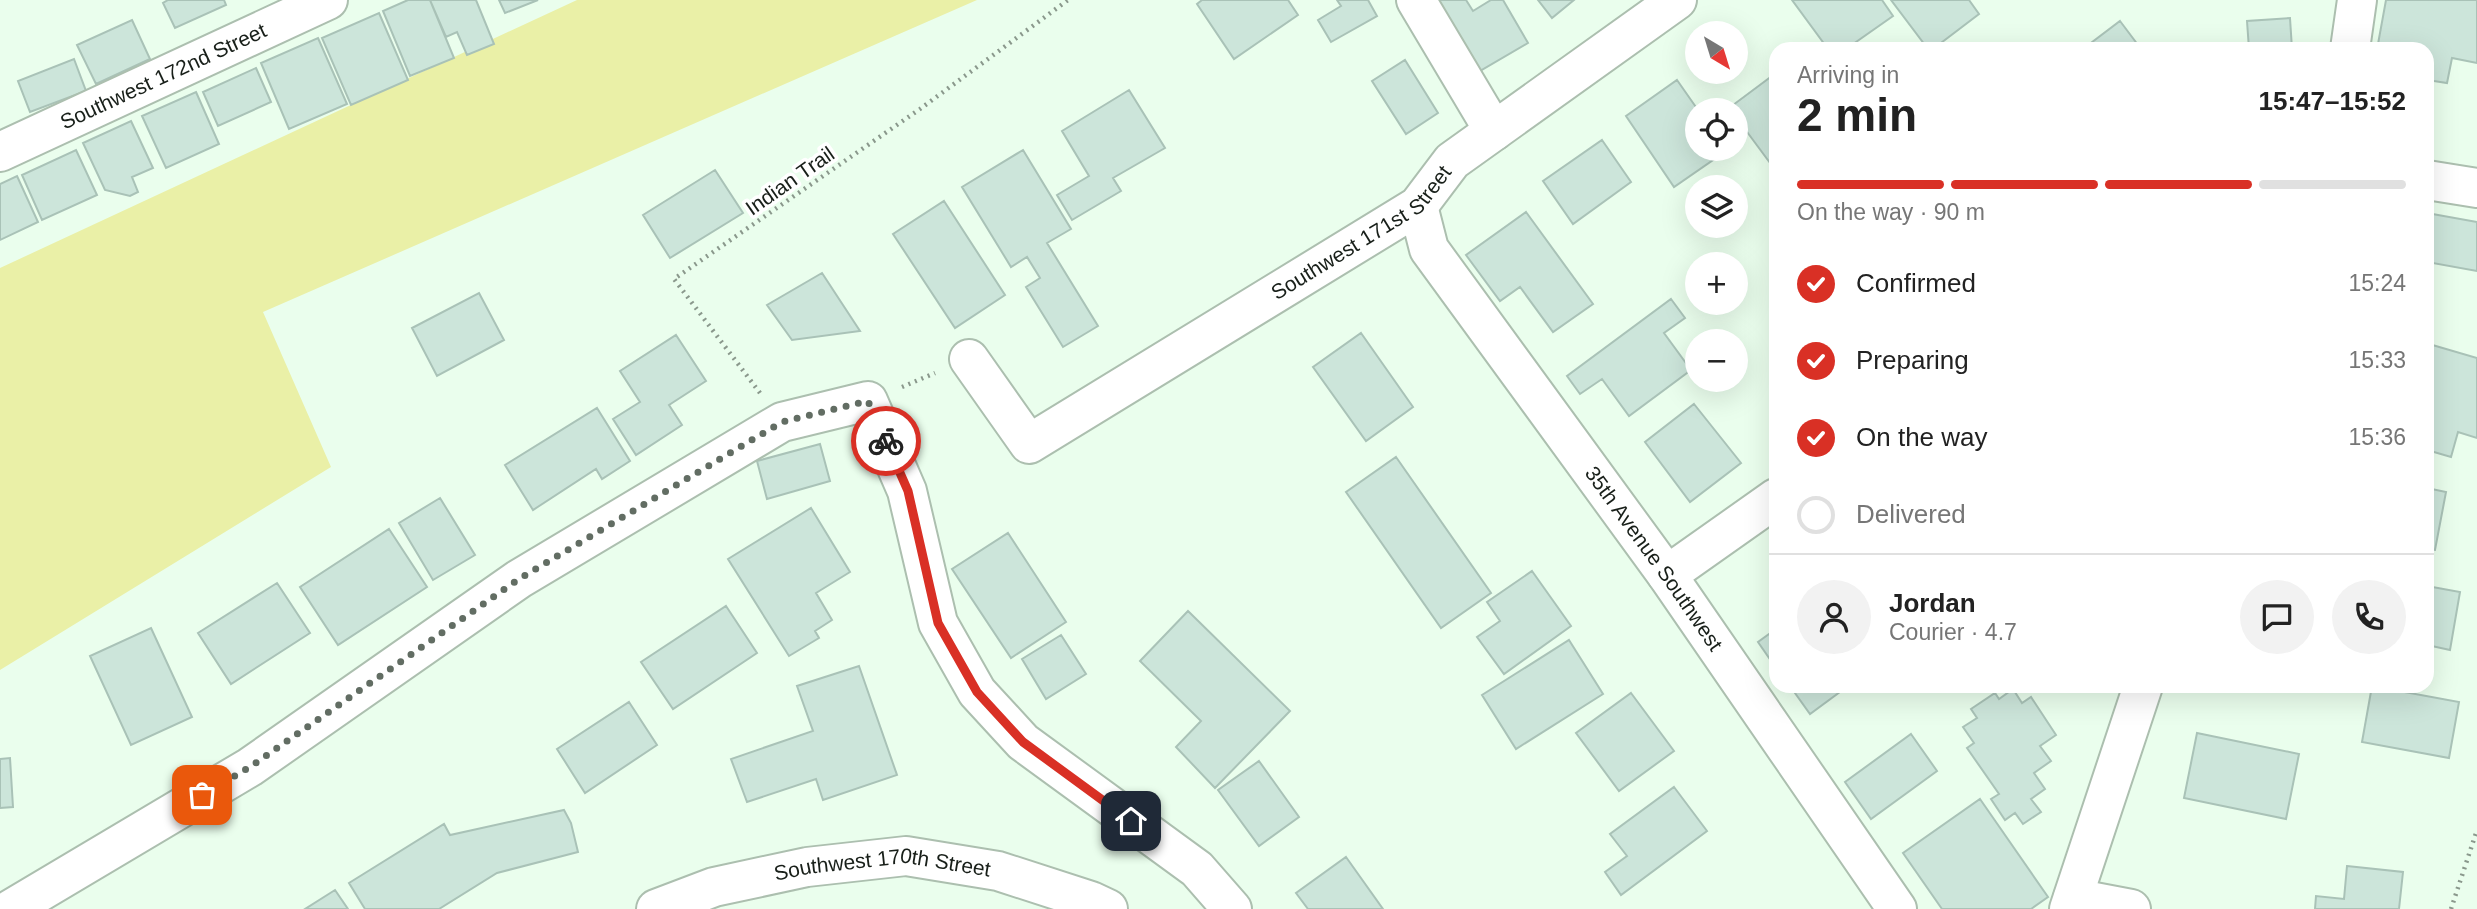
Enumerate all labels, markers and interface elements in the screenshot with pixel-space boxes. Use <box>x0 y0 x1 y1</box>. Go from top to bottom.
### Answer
street label: Southwest 172nd Street <box>57 18 270 133</box>
north arrow <box>1685 21 1748 84</box>
map controls <box>1685 21 1748 392</box>
text: Arriving in <box>1797 62 1899 88</box>
text: 15:47–15:52 <box>2259 86 2406 116</box>
text: 2 min <box>1797 89 1917 141</box>
button: locate <box>1685 98 1748 161</box>
street label: Indian Trail <box>741 142 838 219</box>
street label: Southwest 171st Street <box>1267 161 1456 304</box>
button: layers <box>1685 175 1748 238</box>
text: On the way · 90 m <box>1797 199 1985 225</box>
button: + <box>1685 252 1748 315</box>
icon: check <box>1797 265 1835 303</box>
text: Confirmed <box>1856 268 1976 298</box>
text: 15:24 <box>2348 270 2406 296</box>
button: − <box>1685 329 1748 392</box>
icon: check <box>1797 342 1835 380</box>
text: Preparing <box>1856 345 1969 375</box>
text: 15:33 <box>2348 347 2406 373</box>
courier <box>851 406 921 476</box>
icon: check <box>1797 419 1835 457</box>
icon: bike <box>867 422 905 460</box>
text: On the way <box>1856 422 1988 452</box>
text: 15:36 <box>2348 424 2406 450</box>
street label: 35th Avenue Southwest <box>1581 462 1728 655</box>
text: Delivered <box>1856 499 1966 529</box>
button: person <box>1797 580 1871 654</box>
button: chat <box>2240 580 2314 654</box>
button: phone <box>2332 580 2406 654</box>
text: Jordan <box>1889 588 1976 618</box>
text: Courier · 4.7 <box>1889 619 2017 645</box>
pin <box>172 765 232 825</box>
icon: bag <box>183 776 221 814</box>
pin <box>1101 791 1161 851</box>
icon: home <box>1112 802 1150 840</box>
street label: Southwest 170th Street <box>772 843 992 885</box>

